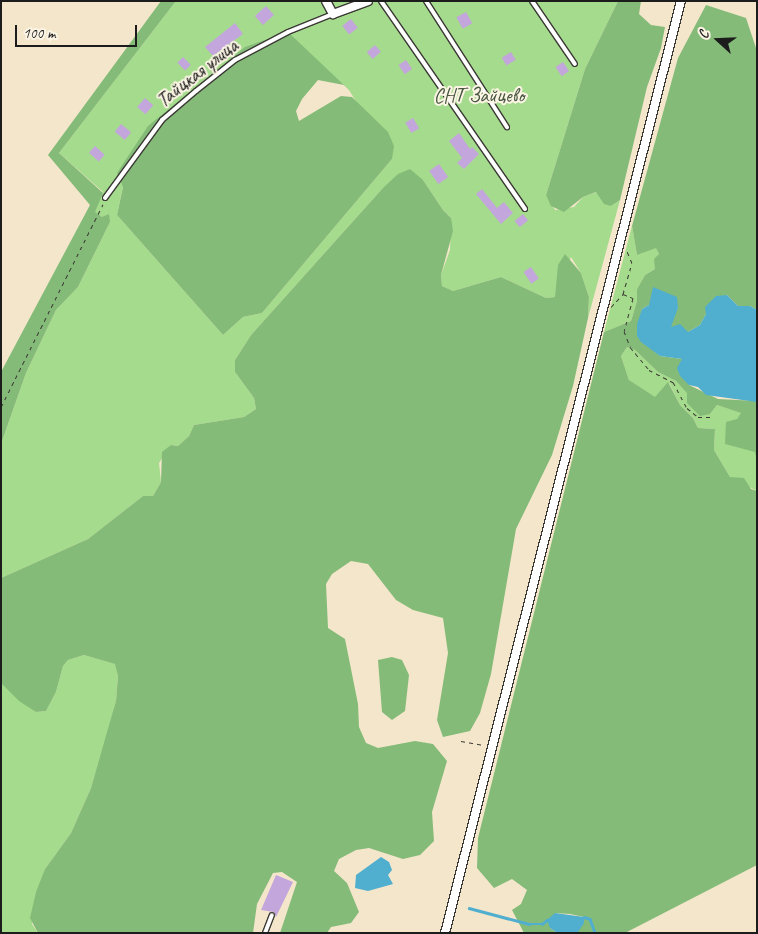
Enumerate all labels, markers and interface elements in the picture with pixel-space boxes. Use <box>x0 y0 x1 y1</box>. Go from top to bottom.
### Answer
scale bar <box>18 15 140 47</box>
north arrow <box>693 15 743 65</box>
text: 100 m <box>23 24 55 43</box>
text: С <box>694 29 713 41</box>
street label: Тайцкая улица <box>151 33 243 113</box>
park label: СНТ Зайцево <box>434 83 524 107</box>

